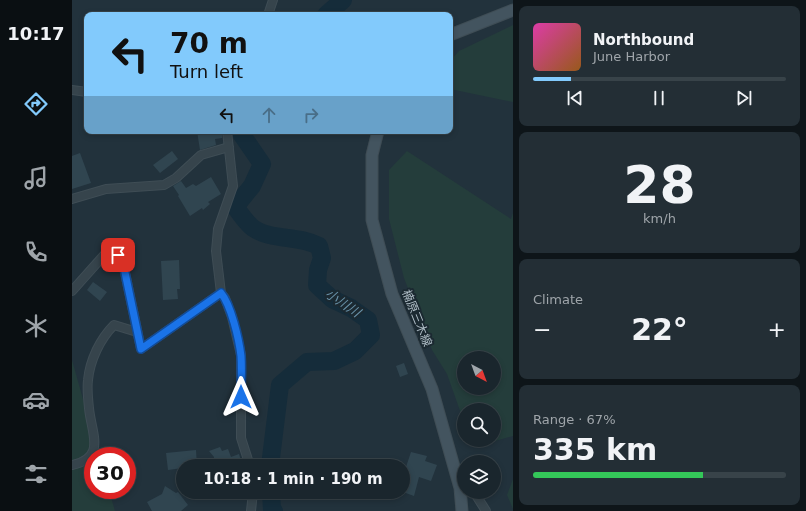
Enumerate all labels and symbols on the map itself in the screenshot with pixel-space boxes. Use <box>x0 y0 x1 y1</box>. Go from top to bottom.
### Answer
pin <box>101 238 135 272</box>
water label: 小川川 <box>323 286 365 321</box>
street label: 楠原三木線 <box>399 288 435 348</box>
north arrow <box>457 351 501 395</box>
position arrow <box>220 376 262 418</box>
speed limit sign: 30 <box>84 447 136 499</box>

